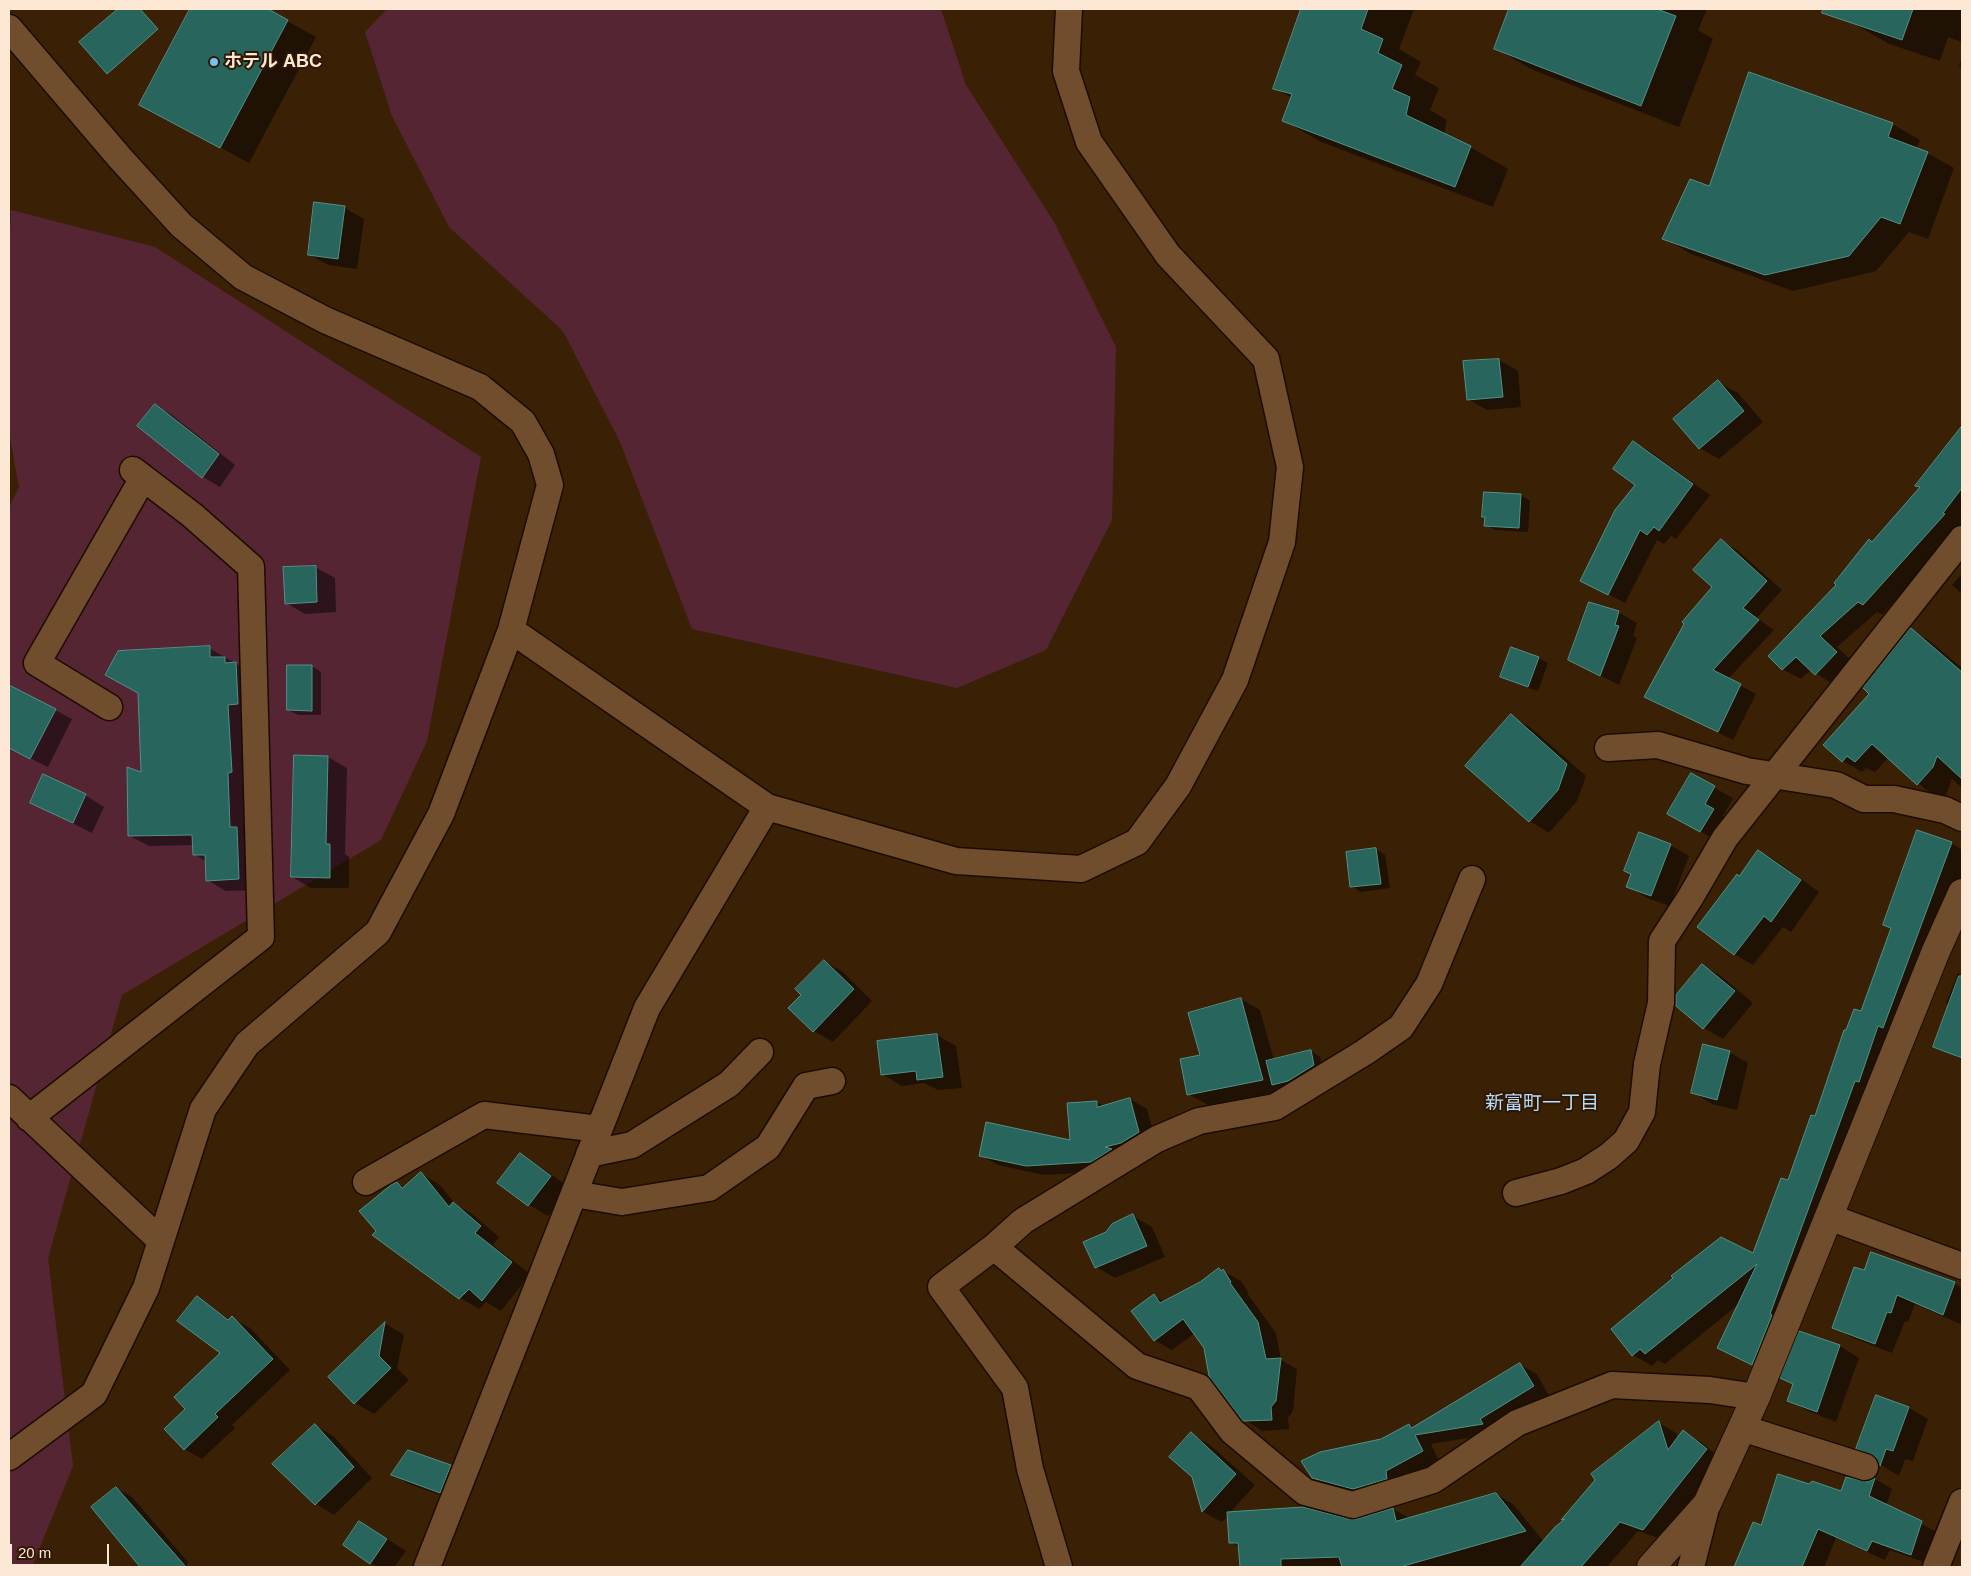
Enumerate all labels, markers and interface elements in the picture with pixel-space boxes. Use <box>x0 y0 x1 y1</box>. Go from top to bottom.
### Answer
place label: ホテル ABC <box>224 51 322 73</box>
marker: ホテル ABC <box>208 56 220 68</box>
district label: 新富町一丁目 <box>1485 1093 1599 1115</box>
scale bar <box>12 1534 111 1566</box>
text: 20 m <box>18 1544 51 1561</box>

